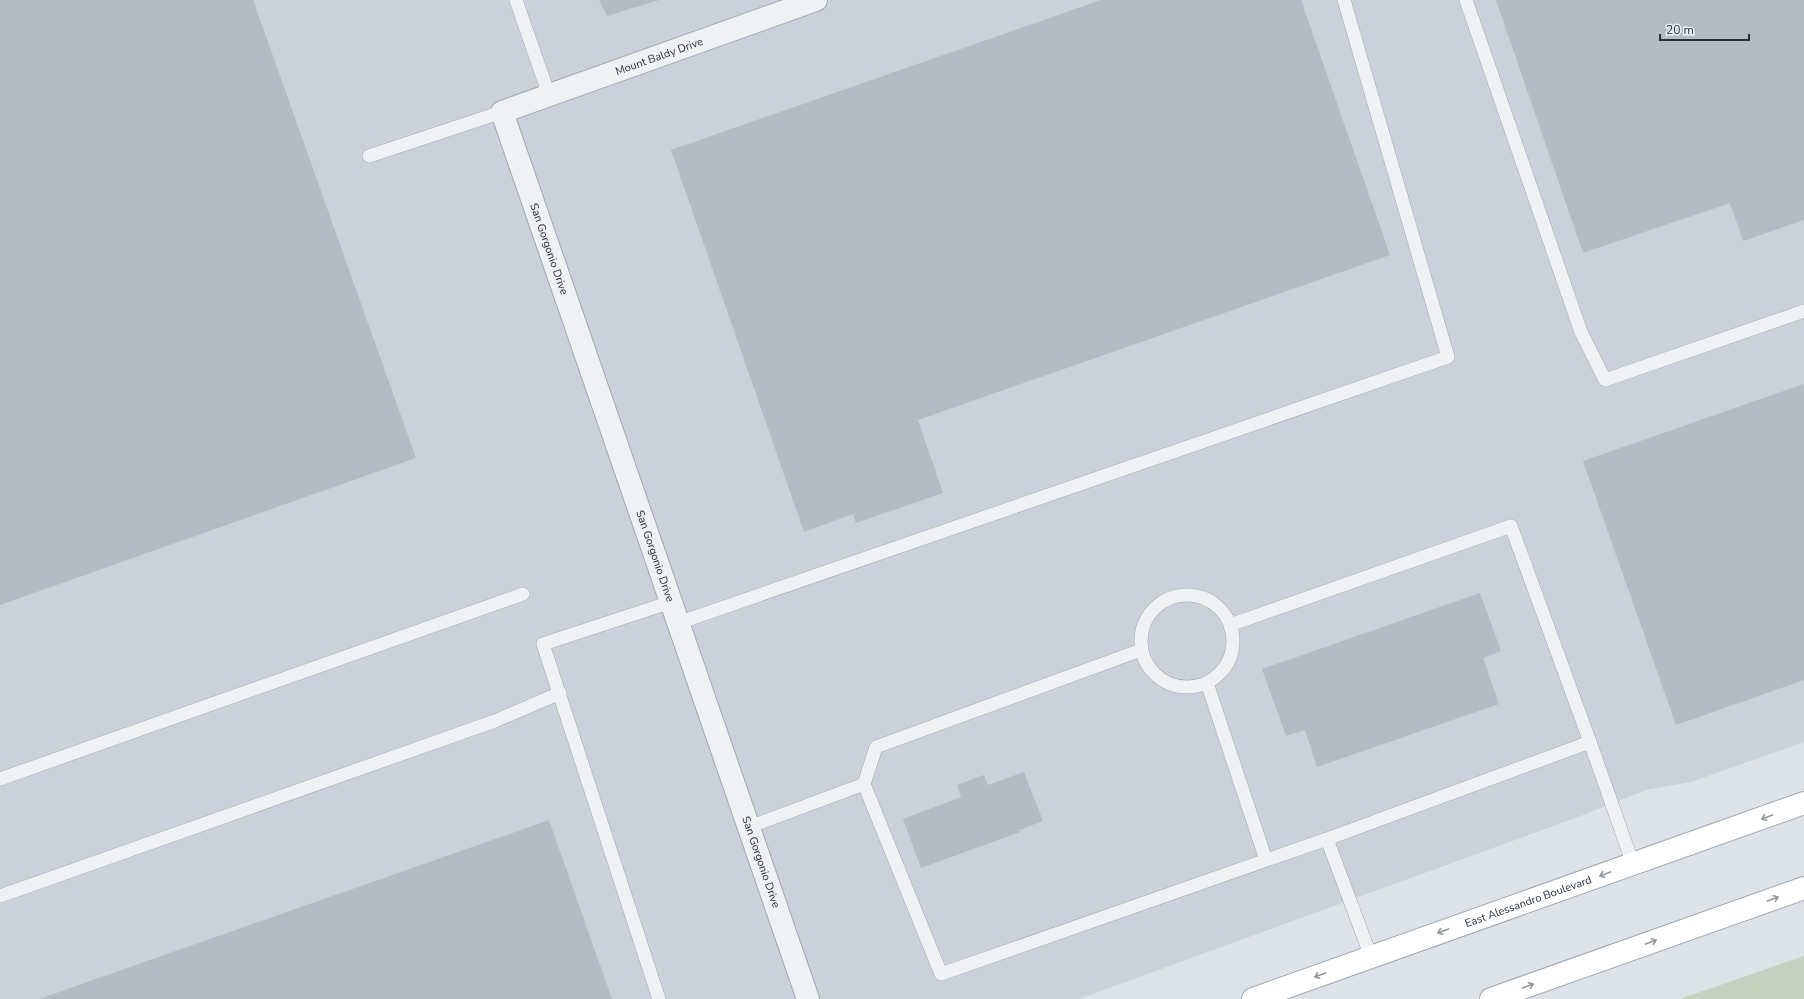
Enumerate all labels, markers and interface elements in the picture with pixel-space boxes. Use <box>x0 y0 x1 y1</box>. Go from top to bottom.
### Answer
scale bar <box>1660 16 1749 42</box>
text: 20 m <box>1666 22 1694 38</box>
street label: Mount Baldy Drive <box>613 33 705 79</box>
street label: San Gorgonio Drive <box>526 201 572 297</box>
street label: San Gorgonio Drive <box>632 508 678 604</box>
one-way arrow <box>1762 813 1774 821</box>
street label: San Gorgonio Drive <box>738 814 784 910</box>
one-way arrow <box>1599 871 1612 878</box>
street label: East Alessandro Boulevard <box>1463 872 1594 931</box>
one-way arrow <box>1767 894 1779 902</box>
one-way arrow <box>1437 928 1449 936</box>
one-way arrow <box>1644 938 1656 946</box>
one-way arrow <box>1314 972 1327 979</box>
one-way arrow <box>1522 982 1535 989</box>

